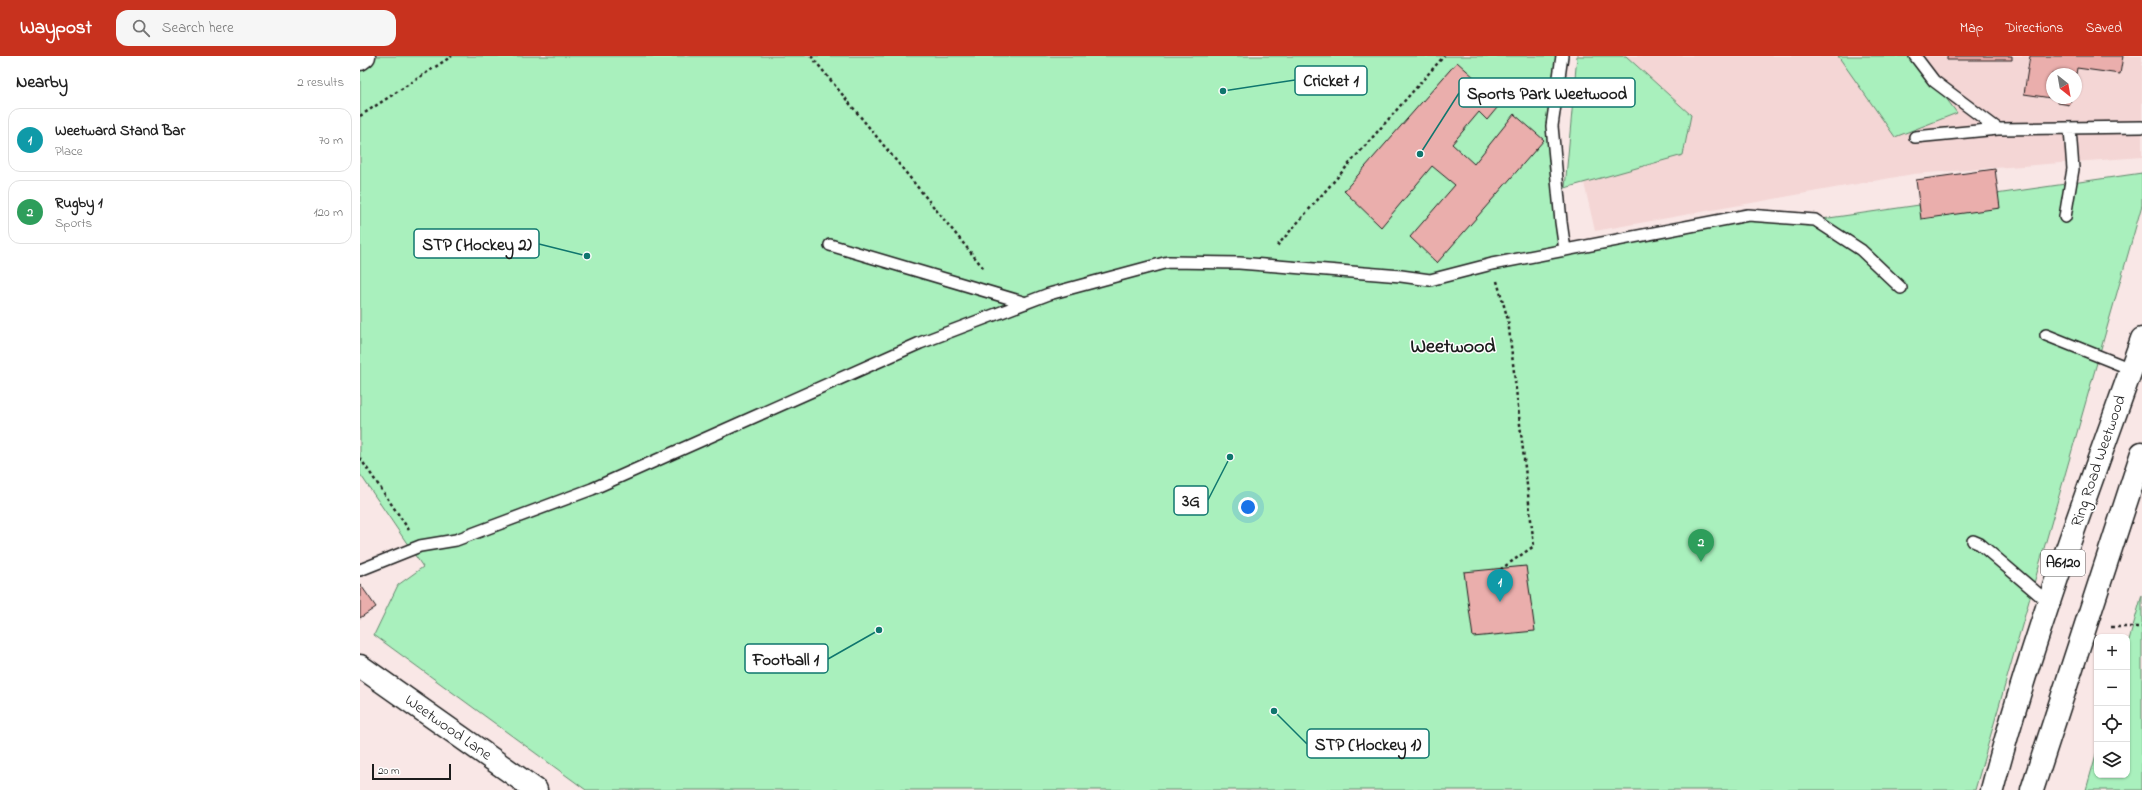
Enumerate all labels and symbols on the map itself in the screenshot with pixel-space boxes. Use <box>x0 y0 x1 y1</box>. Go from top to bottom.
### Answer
callout: Cricket 1 <box>1295 66 1367 95</box>
north arrow <box>2046 68 2082 104</box>
text: Cricket 1 <box>1303 69 1359 94</box>
callout: Sports Park Weetwood <box>1459 78 1635 107</box>
text: Sports Park Weetwood <box>1467 82 1628 107</box>
callout: STP (Hockey 2) <box>414 229 539 258</box>
text: STP (Hockey 2) <box>422 233 532 260</box>
district label: Weetwood <box>1410 333 1496 362</box>
street label: Ring Road Weetwood <box>2065 392 2133 530</box>
callout: 3G <box>1174 486 1208 515</box>
text: 3G <box>1181 489 1200 514</box>
your location <box>1238 497 1258 517</box>
pin: 2 <box>1688 529 1714 562</box>
road number: A6120 <box>2041 550 2085 576</box>
pin: 1 <box>1487 569 1513 602</box>
callout: Football 1 <box>745 644 828 673</box>
text: Football 1 <box>752 648 820 673</box>
street label: Weetwood Lane <box>399 689 497 767</box>
callout: STP (Hockey 1) <box>1307 729 1429 758</box>
text: STP (Hockey 1) <box>1315 733 1421 760</box>
scale bar <box>372 762 451 781</box>

